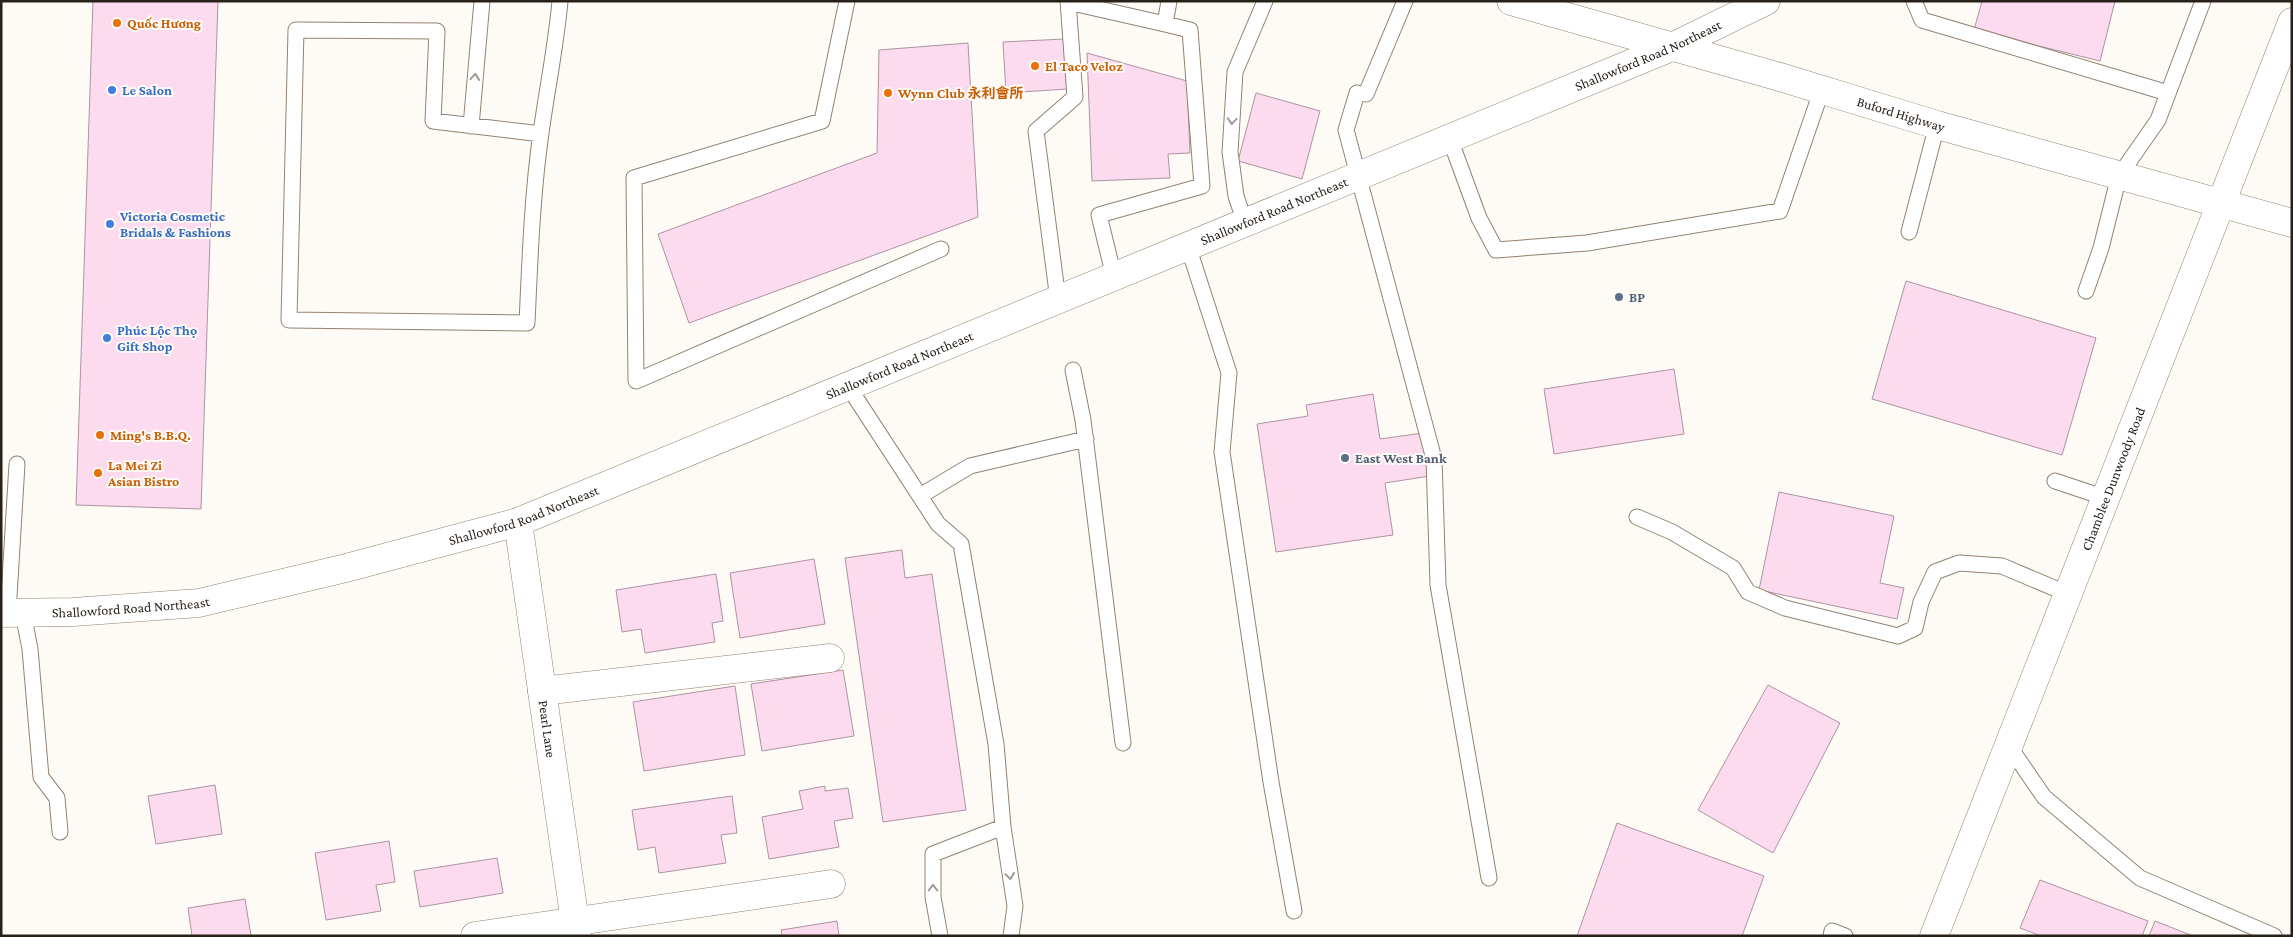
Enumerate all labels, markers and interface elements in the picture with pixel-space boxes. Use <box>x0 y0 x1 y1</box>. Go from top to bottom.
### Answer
place label: Quốc Hương <box>127 15 201 31</box>
street label: Shallowford Road Northeast <box>1572 16 1724 94</box>
marker: Quốc Hương <box>111 17 123 29</box>
place label: El Taco Veloz <box>1045 58 1123 74</box>
marker: El Taco Veloz <box>1029 60 1041 72</box>
one-way arrow <box>469 73 480 81</box>
place label: Le Salon <box>122 82 172 98</box>
marker: Le Salon <box>106 84 118 96</box>
place label: Wynn Club 永利會所 <box>897 85 1024 101</box>
marker: Wynn Club 永利會所 <box>882 87 894 99</box>
street label: Buford Highway <box>1855 93 1947 135</box>
one-way arrow <box>1227 117 1238 125</box>
street label: Shallowford Road Northeast <box>1198 173 1350 248</box>
place label: Victoria Cosmetic Bridals & Fashions <box>119 208 231 240</box>
marker: Victoria Cosmetic Bridals & Fashions <box>104 218 116 230</box>
place label: BP <box>1629 289 1645 305</box>
marker: BP <box>1613 291 1625 303</box>
place label: Phúc Lộc Thọ Gift Shop <box>117 322 197 354</box>
street label: Shallowford Road Northeast <box>823 327 976 402</box>
marker: Phúc Lộc Thọ Gift Shop <box>101 332 113 344</box>
street label: Chamblee Dunwoody Road <box>2078 404 2149 553</box>
place label: Ming's B.B.Q. <box>110 427 191 443</box>
marker: Ming's B.B.Q. <box>94 429 106 441</box>
place label: East West Bank <box>1355 450 1447 466</box>
marker: East West Bank <box>1339 452 1351 464</box>
place label: La Mei Zi Asian Bistro <box>107 457 179 489</box>
marker: La Mei Zi Asian Bistro <box>92 467 104 479</box>
street label: Shallowford Road Northeast <box>447 482 601 548</box>
street label: Shallowford Road Northeast <box>52 593 212 620</box>
street label: Pearl Lane <box>535 699 559 759</box>
one-way arrow <box>1004 872 1015 880</box>
one-way arrow <box>928 883 938 891</box>

